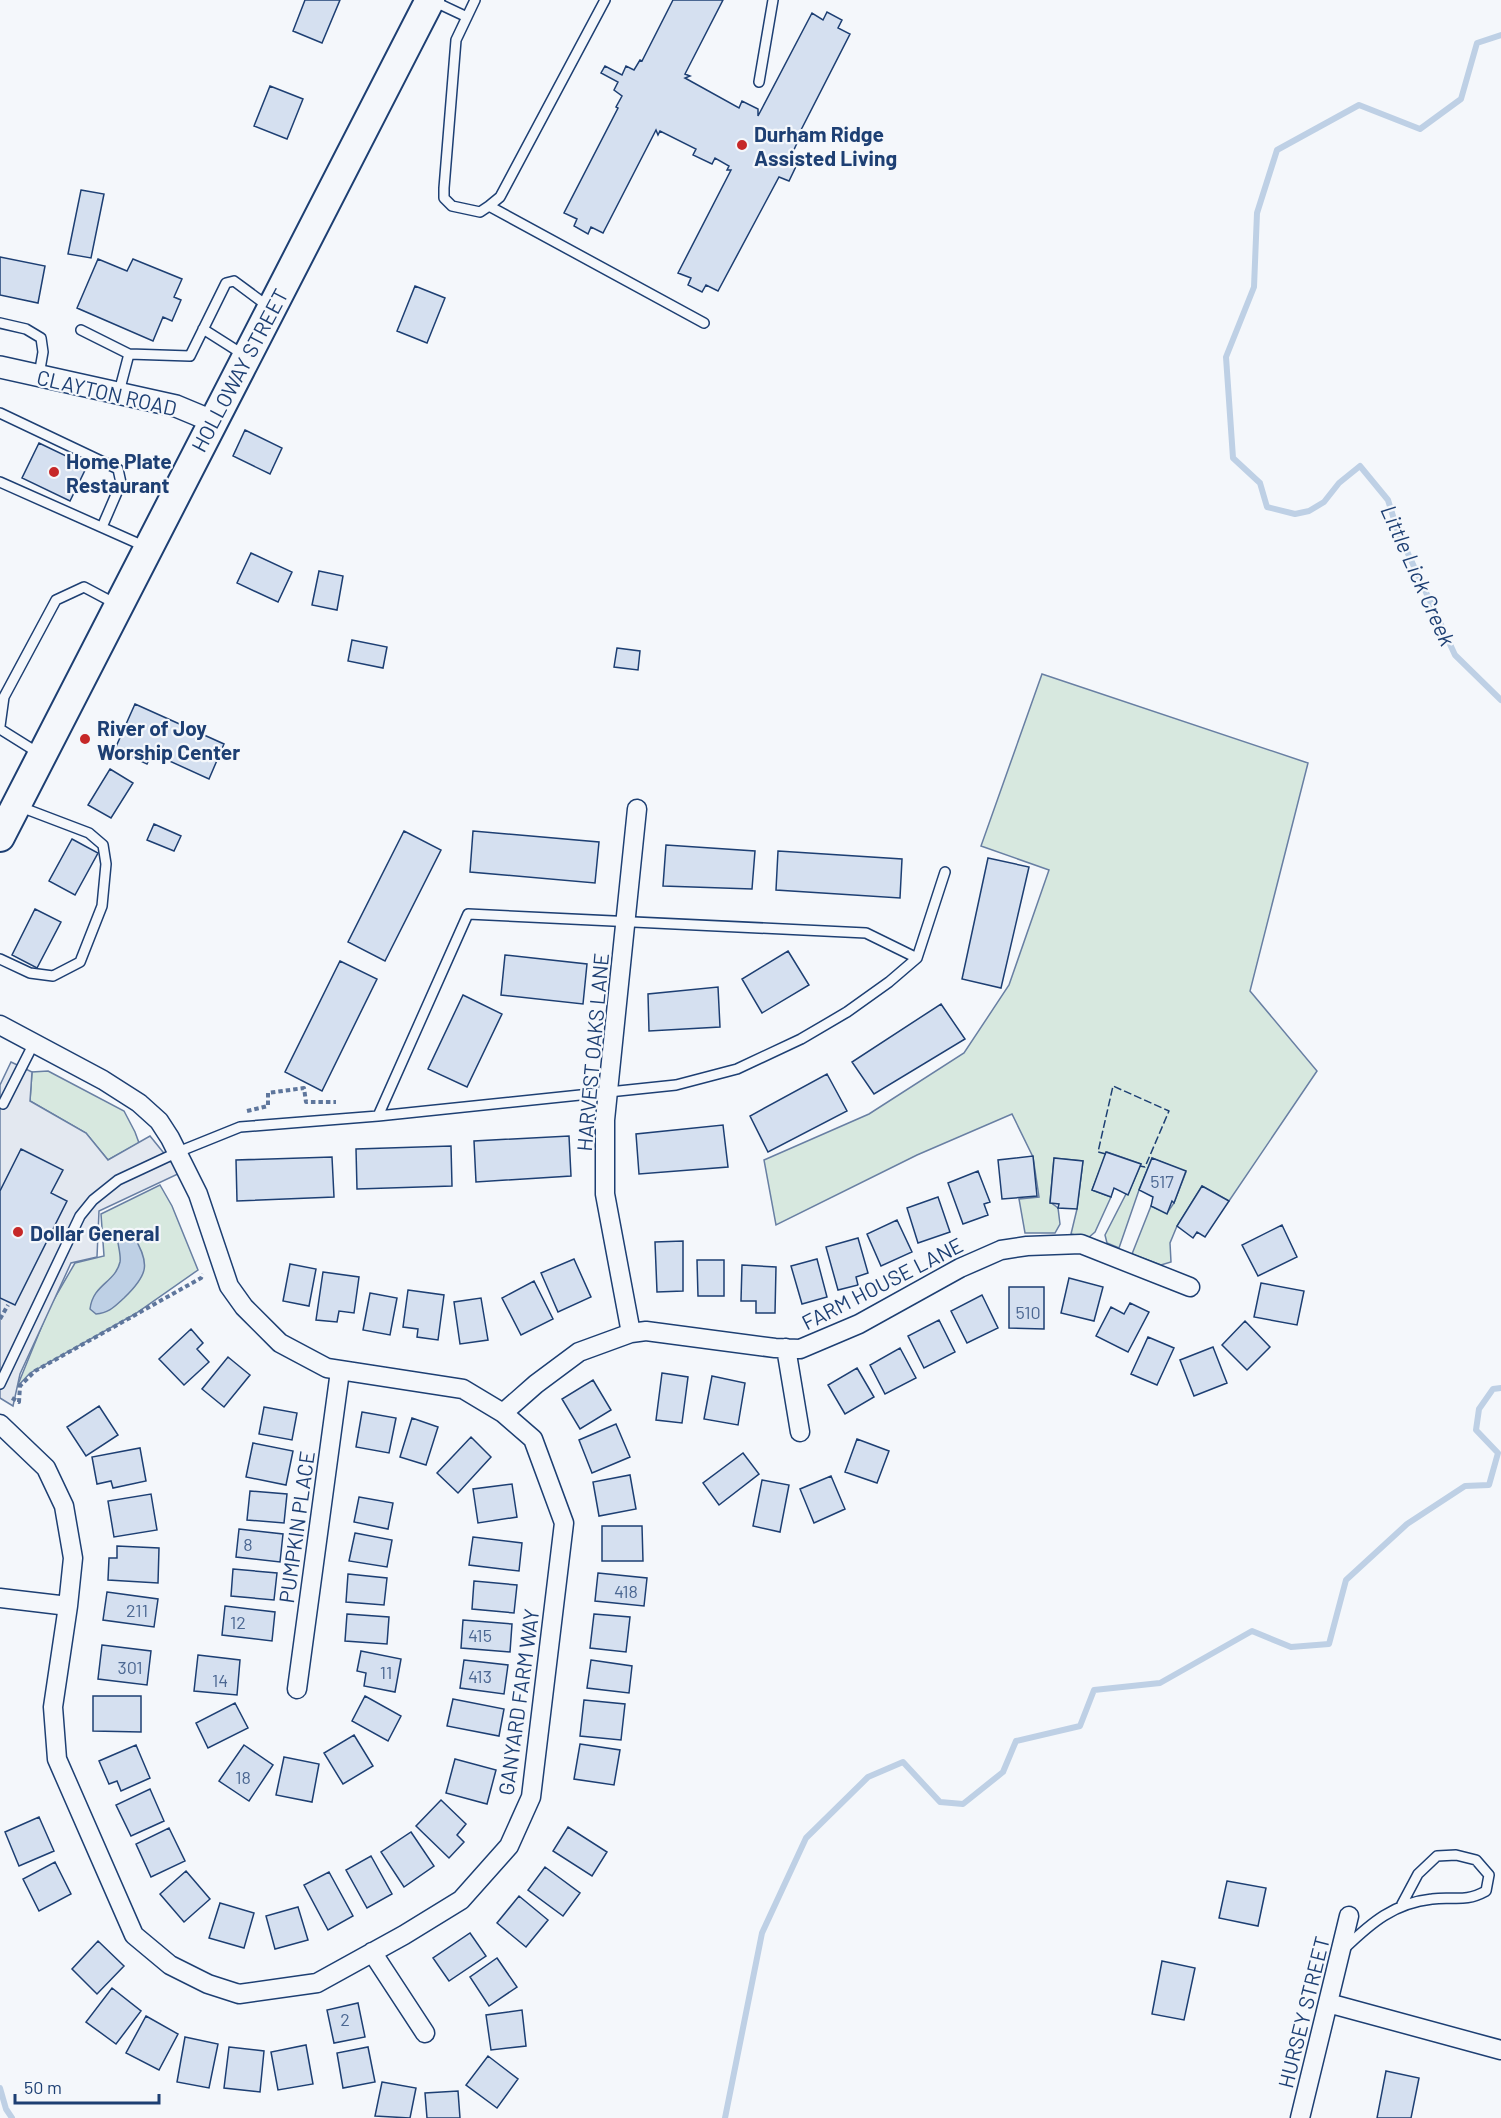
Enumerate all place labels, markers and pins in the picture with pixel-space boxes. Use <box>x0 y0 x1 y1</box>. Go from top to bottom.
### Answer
place label: Durham Ridge Assisted Living <box>754 121 897 170</box>
marker: Durham Ridge Assisted Living <box>735 138 749 152</box>
place label: Home Plate Restaurant <box>66 448 172 497</box>
marker: Home Plate Restaurant <box>47 465 61 479</box>
place label: River of Joy Worship Center <box>97 715 240 764</box>
marker: River of Joy Worship Center <box>78 732 92 746</box>
place label: Dollar General <box>30 1220 160 1245</box>
marker: Dollar General <box>11 1225 25 1239</box>

